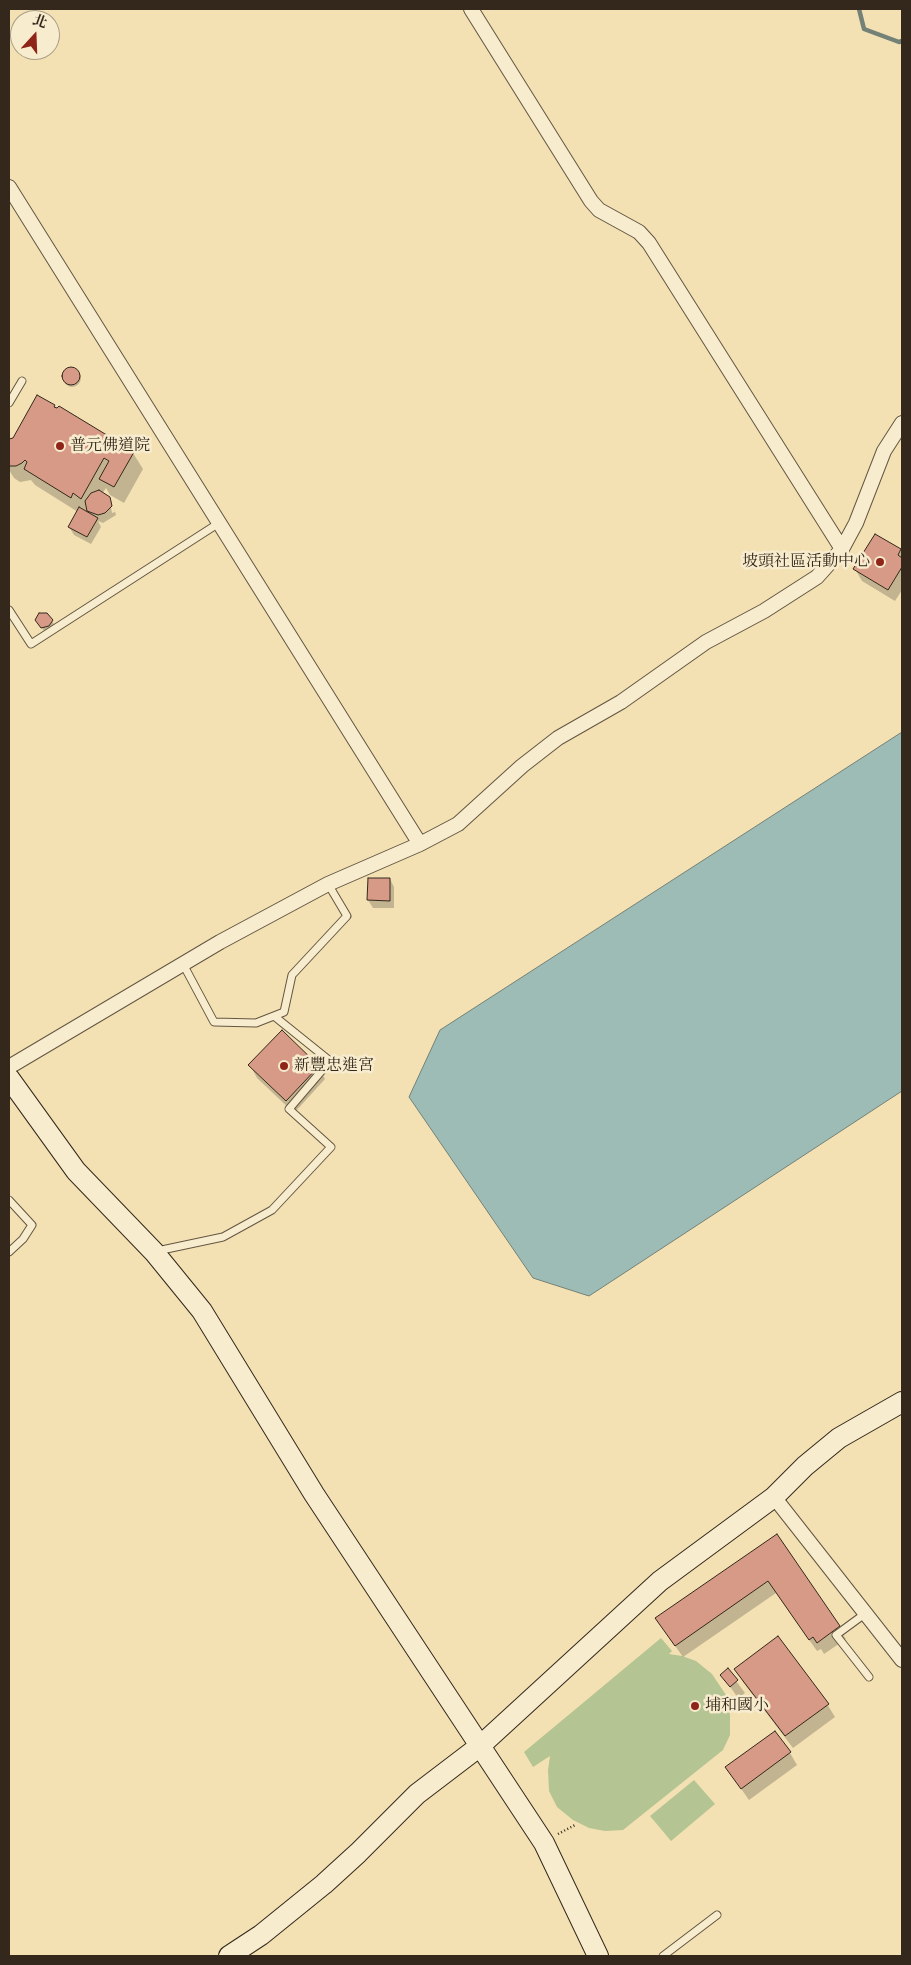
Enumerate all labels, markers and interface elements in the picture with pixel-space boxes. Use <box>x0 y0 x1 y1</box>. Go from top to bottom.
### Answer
north arrow <box>10 10 60 60</box>
text: 北 <box>30 11 49 33</box>
place label: 普元佛道院 <box>70 436 150 456</box>
marker: 普元佛道院 <box>54 440 66 452</box>
place label: 坡頭社區活動中心 <box>742 552 870 572</box>
marker: 坡頭社區活動中心 <box>874 556 886 568</box>
place label: 新豐忠進宮 <box>294 1056 374 1076</box>
marker: 新豐忠進宮 <box>278 1060 290 1072</box>
place label: 埔和國小 <box>705 1696 769 1716</box>
marker: 埔和國小 <box>689 1700 701 1712</box>

